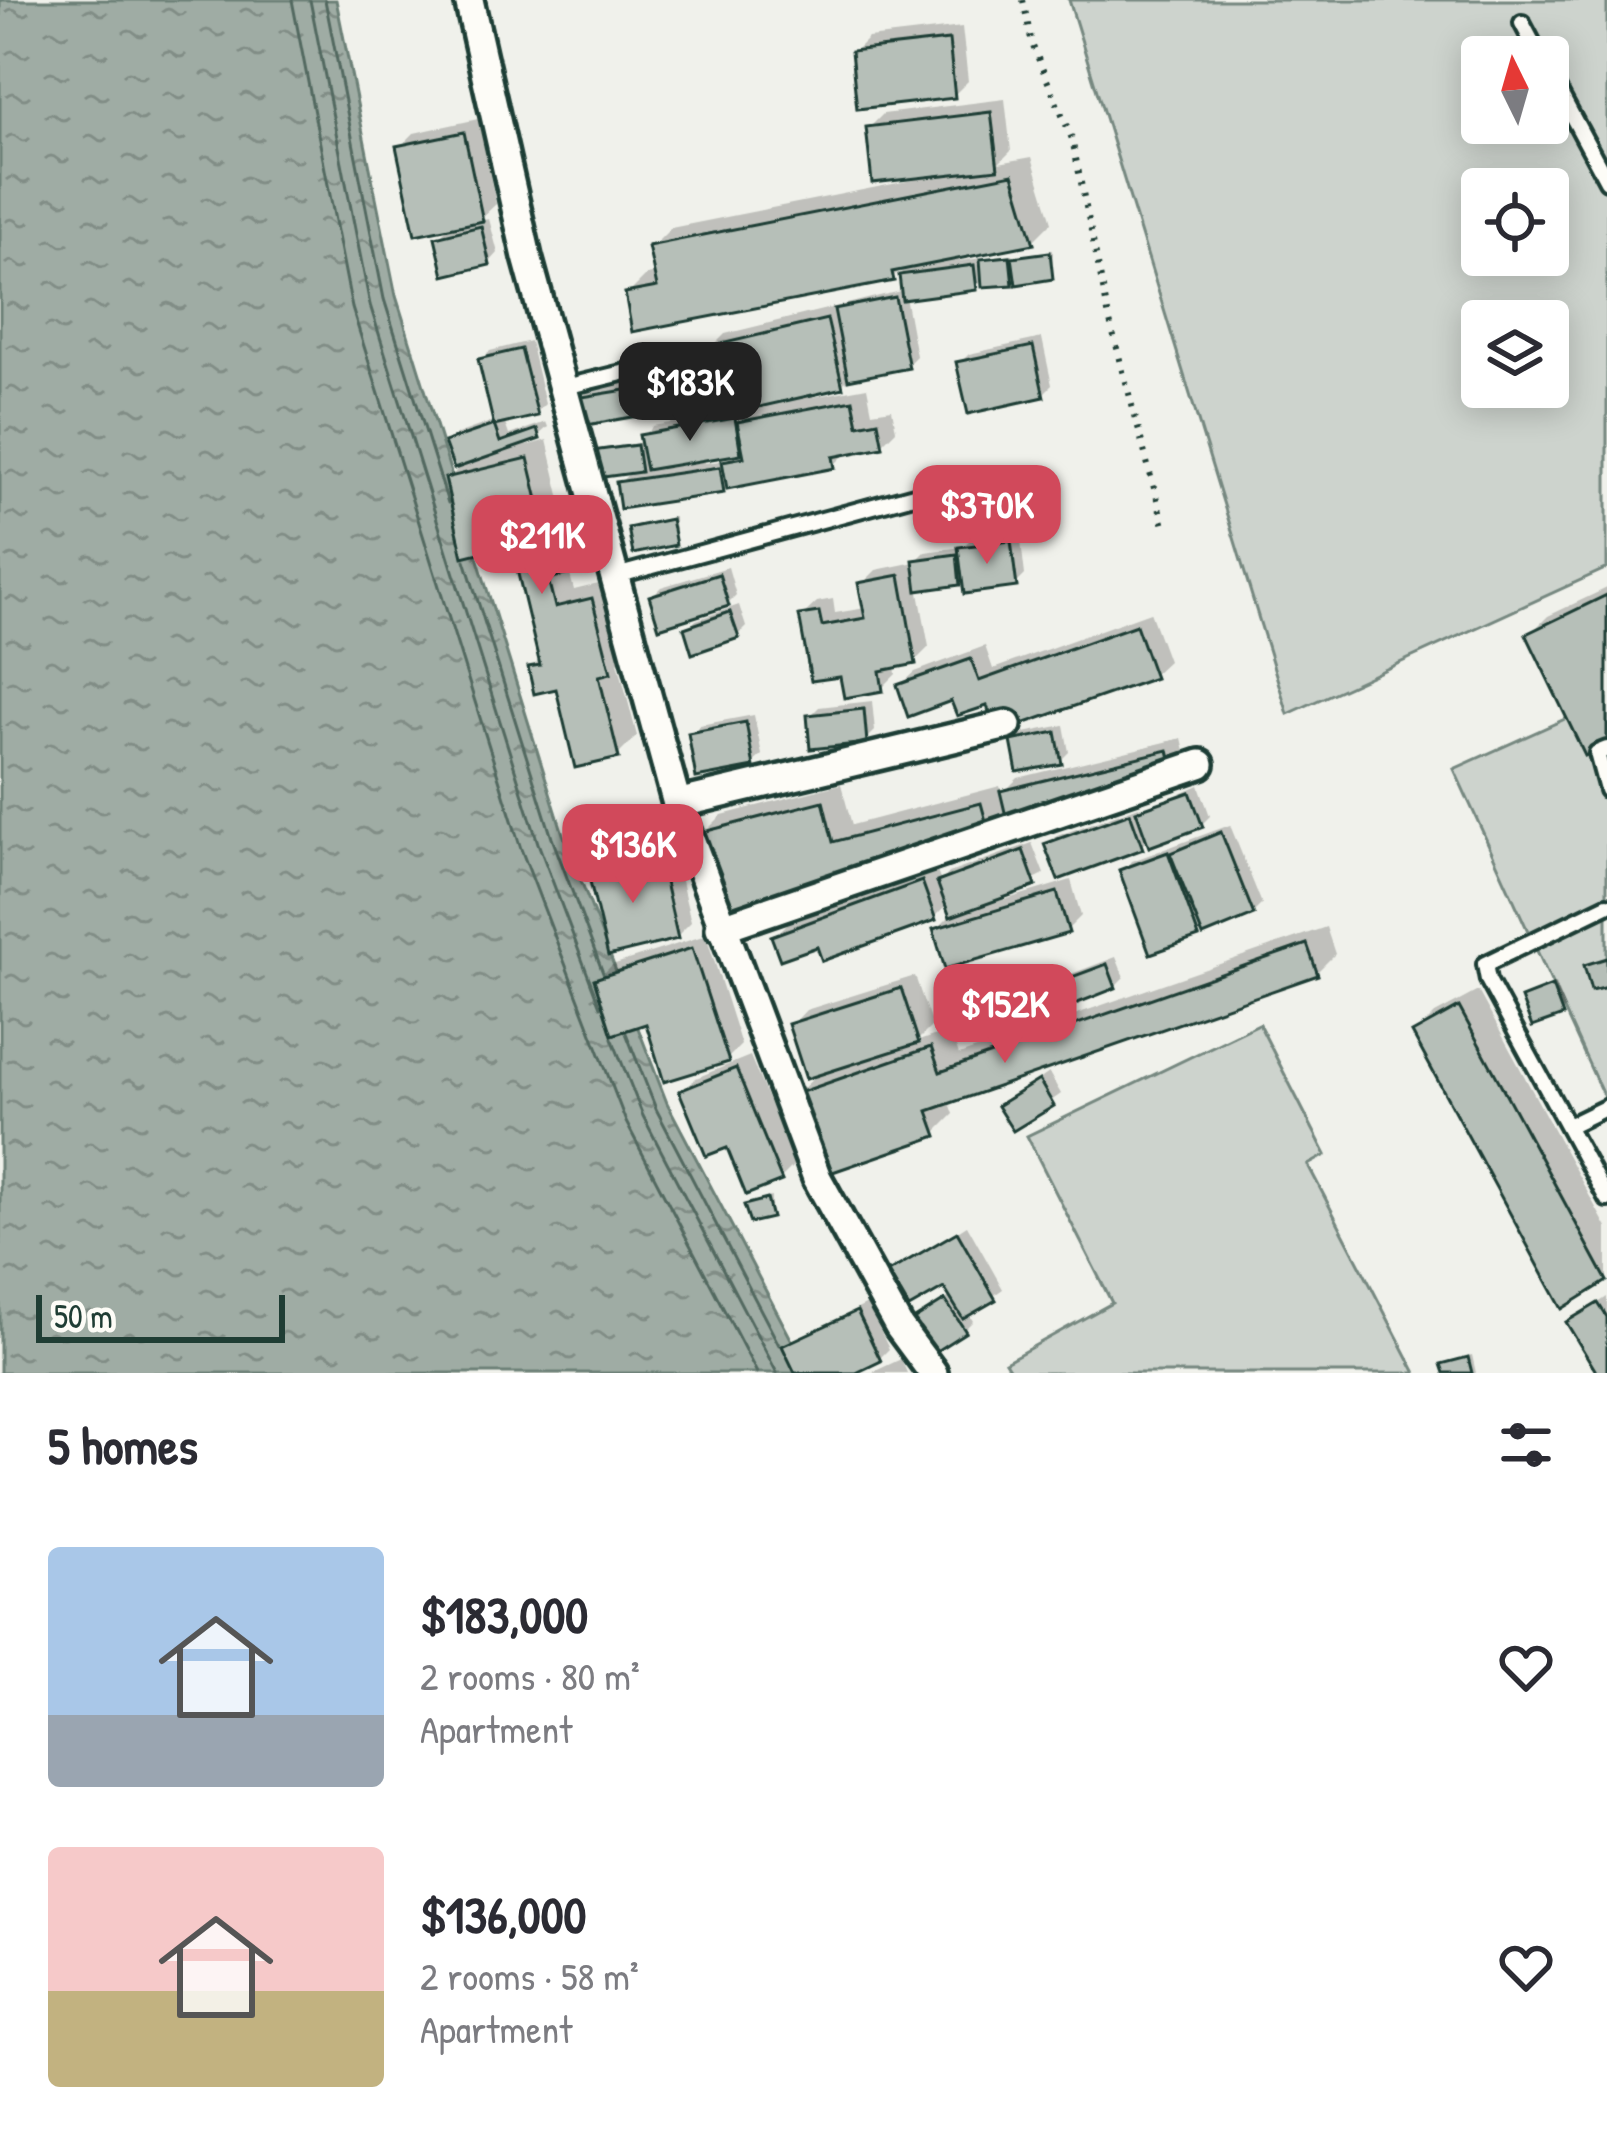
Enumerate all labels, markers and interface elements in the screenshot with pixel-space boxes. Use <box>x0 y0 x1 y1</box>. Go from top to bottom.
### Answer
north arrow <box>1461 36 1569 144</box>
map controls <box>1461 36 1569 408</box>
button: locate <box>1461 168 1569 276</box>
button: layers <box>1461 300 1569 408</box>
pin: $183K <box>606 342 774 444</box>
text: $183K <box>646 354 734 407</box>
pin: $370K <box>903 465 1071 567</box>
text: $370K <box>940 477 1034 530</box>
pin: $211K <box>458 495 626 597</box>
text: $211K <box>499 507 585 560</box>
pin: $136K <box>549 804 717 906</box>
text: $136K <box>589 816 677 869</box>
pin: $152K <box>921 964 1089 1066</box>
text: $152K <box>960 976 1050 1029</box>
scale bar <box>36 1289 285 1342</box>
text: 50 m <box>54 1294 113 1338</box>
text: 5 homes <box>48 1411 198 1480</box>
icon: filters <box>1493 1412 1559 1478</box>
text: $183,000 <box>420 1580 588 1649</box>
icon: home <box>144 1595 288 1739</box>
icon: heart <box>1493 1634 1559 1700</box>
text: 2 rooms · 80 m² <box>420 1649 640 1702</box>
text: Apartment <box>420 1702 573 1755</box>
text: $136,000 <box>420 1880 586 1949</box>
icon: home <box>144 1895 288 2039</box>
icon: heart <box>1493 1934 1559 2000</box>
text: 2 rooms · 58 m² <box>420 1949 639 2002</box>
text: Apartment <box>420 2002 573 2055</box>

